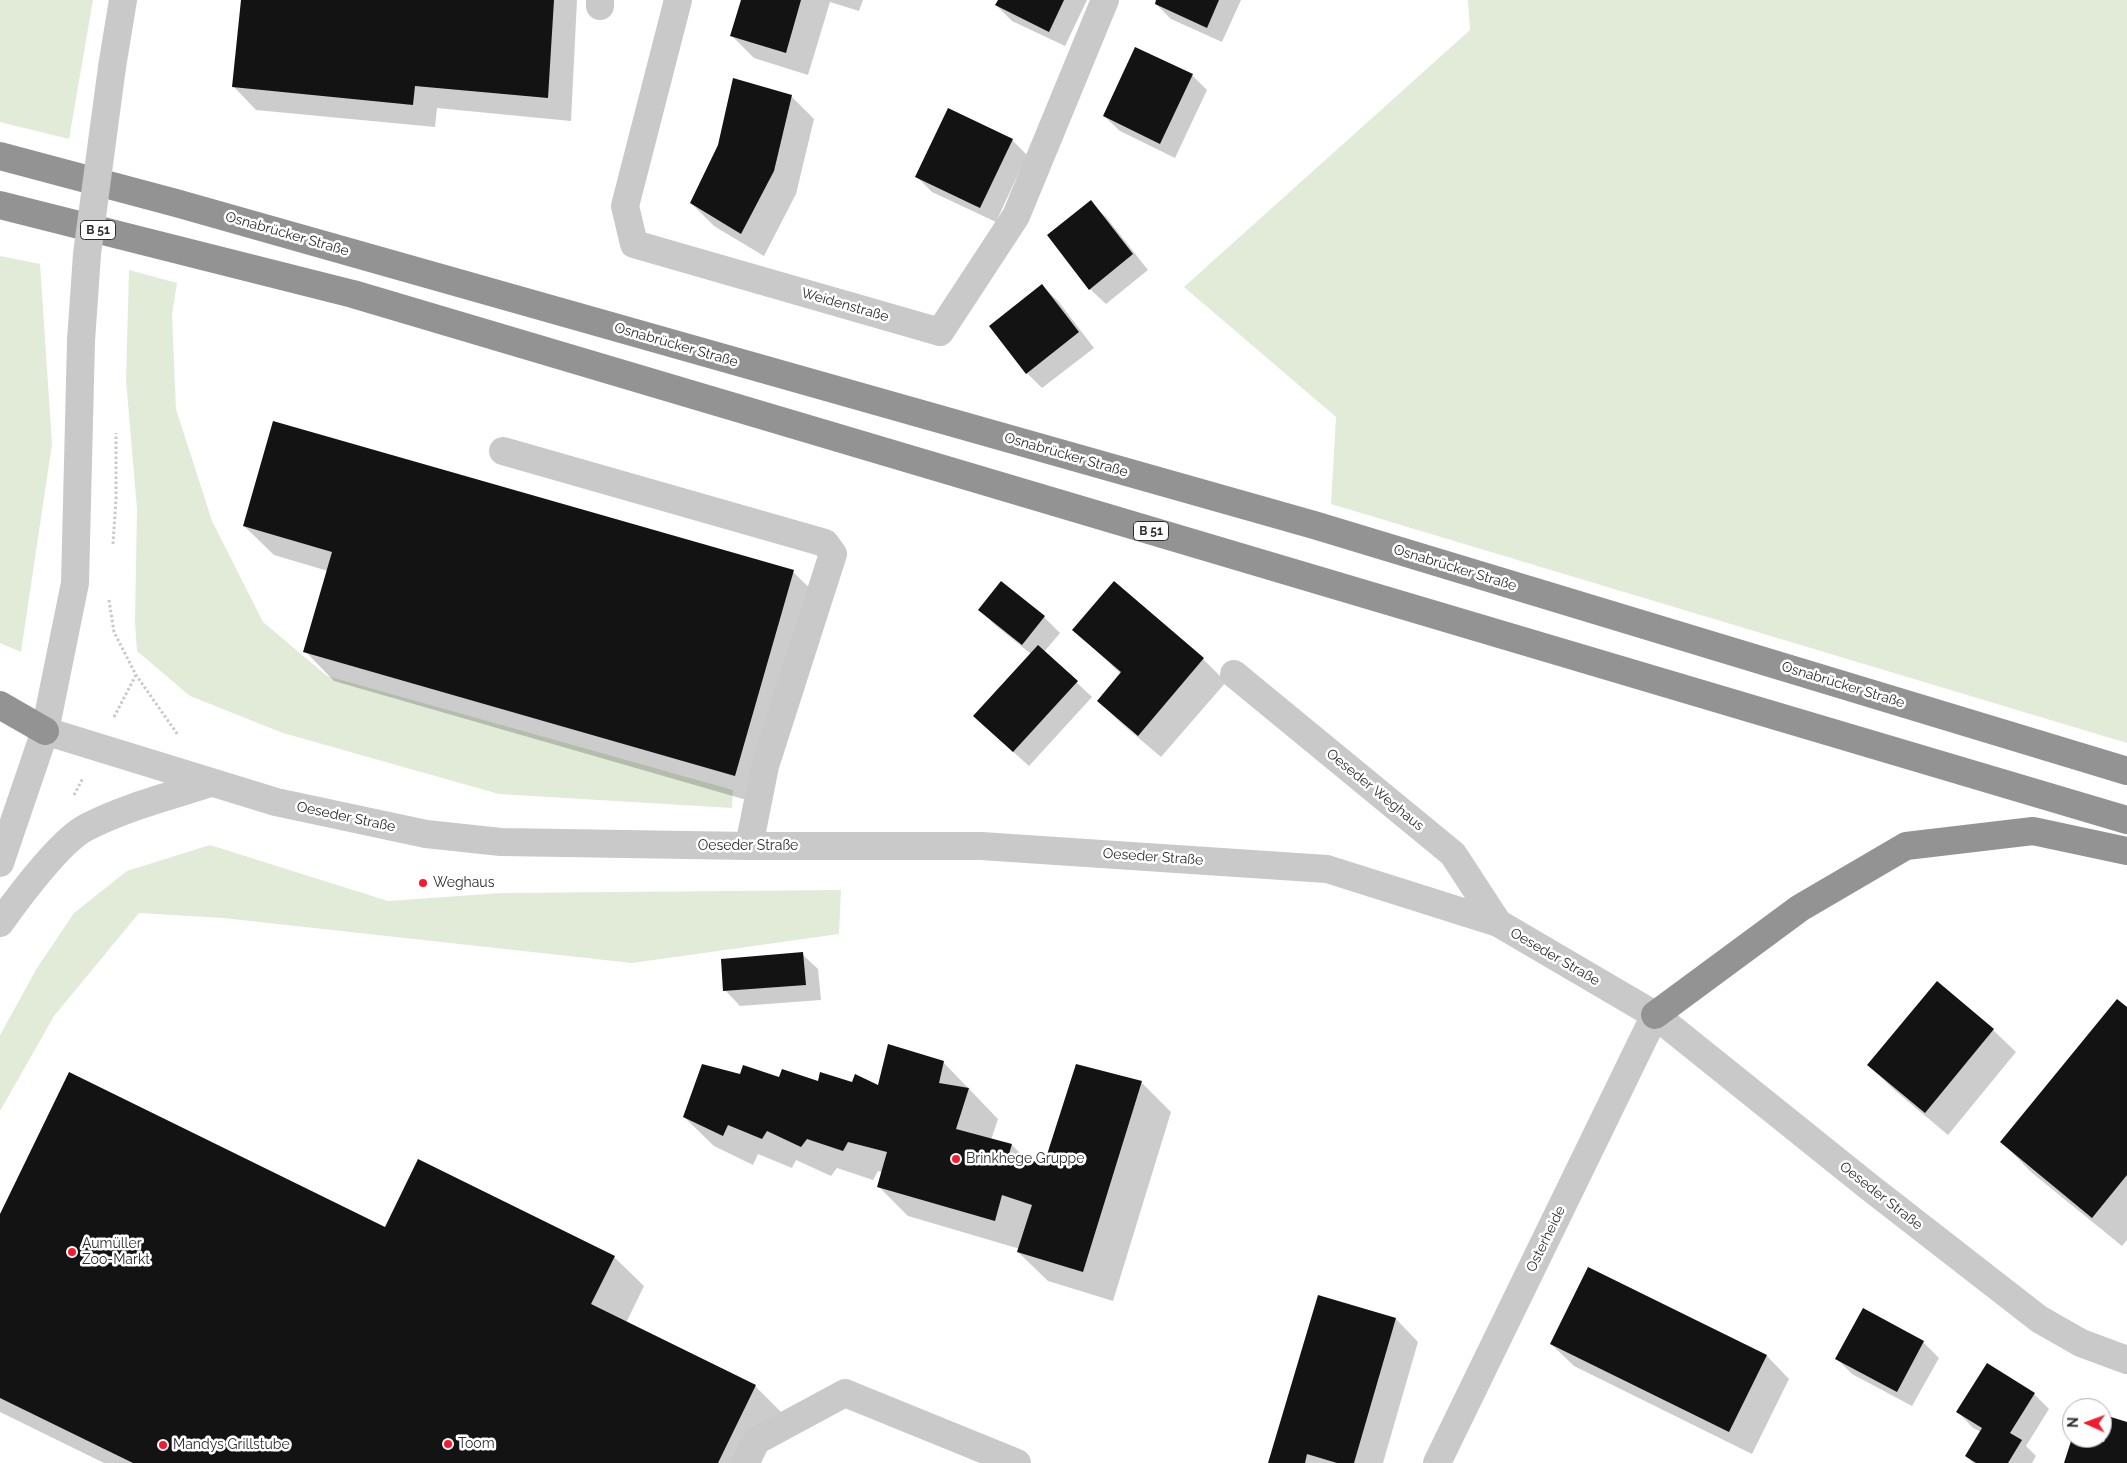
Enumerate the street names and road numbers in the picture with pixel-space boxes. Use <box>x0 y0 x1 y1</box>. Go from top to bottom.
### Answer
street label: Osnabrücker Straße <box>223 208 351 260</box>
road number: B 51 <box>80 220 116 240</box>
street label: Weidenstraße <box>799 285 891 325</box>
street label: Osnabrücker Straße <box>612 319 740 371</box>
street label: Osnabrücker Straße <box>1002 429 1130 481</box>
road number: B 51 <box>1134 522 1168 540</box>
street label: Osnabrücker Straße <box>1391 541 1519 595</box>
street label: Osnabrücker Straße <box>1779 658 1907 712</box>
street label: Oeseder Weghaus <box>1323 746 1427 834</box>
street label: Oeseder Straße <box>295 798 397 836</box>
street label: Oeseder Straße <box>698 838 798 854</box>
street label: Oeseder Straße <box>1102 845 1204 869</box>
street label: Oeseder Straße <box>1507 925 1603 989</box>
street label: Oeseder Straße <box>1836 1158 1926 1234</box>
street label: Osterheide <box>1523 1203 1569 1275</box>

